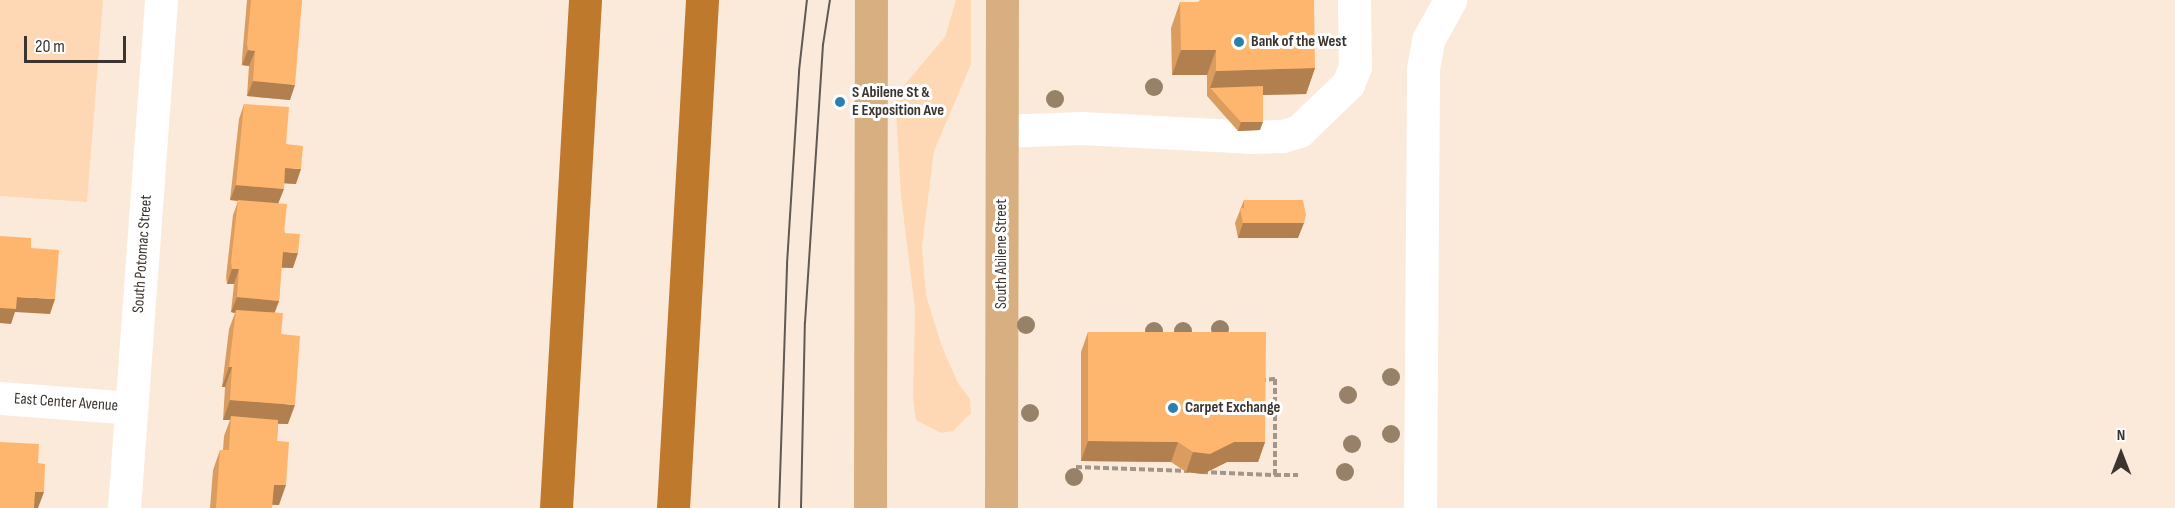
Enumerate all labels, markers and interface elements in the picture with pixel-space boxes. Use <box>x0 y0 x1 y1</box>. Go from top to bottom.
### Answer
scale bar <box>27 24 129 62</box>
place label: Bank of the West <box>1251 32 1347 52</box>
marker: Bank of the West <box>1232 35 1246 49</box>
text: 20 m <box>35 36 65 57</box>
place label: S Abilene St & E Exposition Ave <box>852 83 944 121</box>
marker: S Abilene St & E Exposition Ave <box>833 95 847 109</box>
street label: South Potomac Street <box>129 194 157 314</box>
street label: South Abilene Street <box>992 199 1012 309</box>
street label: East Center Avenue <box>13 390 119 416</box>
place label: Carpet Exchange <box>1185 398 1280 418</box>
marker: Carpet Exchange <box>1166 401 1180 415</box>
north arrow <box>2091 424 2151 484</box>
text: N <box>2117 426 2125 445</box>

